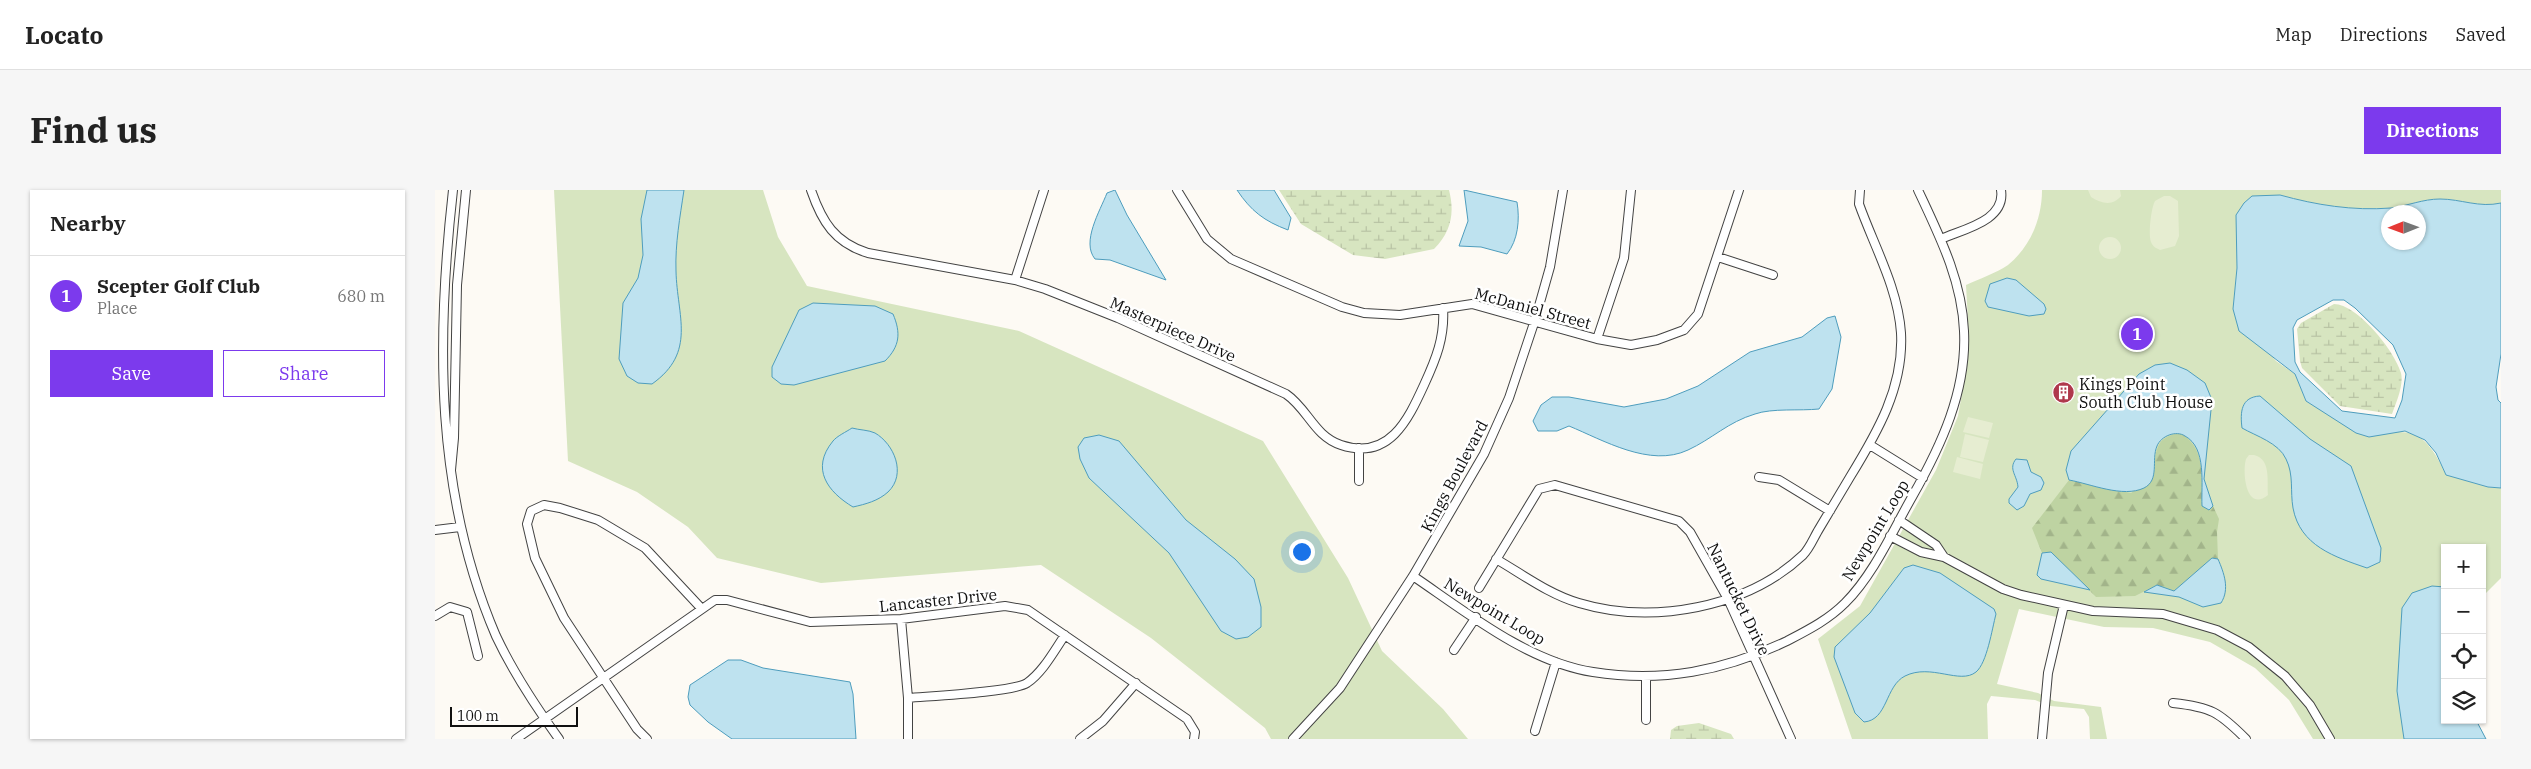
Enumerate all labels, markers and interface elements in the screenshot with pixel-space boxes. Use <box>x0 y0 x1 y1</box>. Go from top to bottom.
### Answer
text: Locato <box>25 19 103 51</box>
text: Map <box>2275 23 2312 46</box>
text: Directions <box>2340 23 2428 46</box>
text: Saved <box>2456 23 2506 46</box>
text: Find us <box>30 107 157 153</box>
button: Directions <box>2364 107 2501 154</box>
north arrow <box>2381 205 2426 250</box>
text: Nearby <box>50 209 126 237</box>
text: Scepter Golf Club <box>97 274 260 298</box>
street label: McDaniel Street <box>1473 283 1594 333</box>
text: 1 <box>61 286 71 306</box>
text: 680 m <box>337 286 385 306</box>
street label: Masterpiece Drive <box>1107 292 1239 366</box>
text: Place <box>97 298 137 318</box>
pin: 1 <box>2121 315 2153 353</box>
button: Save <box>50 350 213 397</box>
button: Share <box>223 350 385 397</box>
place label: Kings Point South Club House <box>2079 374 2213 412</box>
building icon: Kings Point South Club House <box>2051 381 2075 405</box>
street label: Kings Boulevard <box>1416 416 1492 535</box>
street label: Newpoint Loop <box>1837 476 1913 584</box>
your location <box>1289 539 1315 565</box>
street label: Nantucket Drive <box>1703 540 1775 658</box>
map controls <box>2441 544 2486 724</box>
button: + <box>2441 544 2486 589</box>
street label: Newpoint Loop <box>1441 573 1549 649</box>
street label: Lancaster Drive <box>878 584 998 616</box>
button: − <box>2441 589 2486 634</box>
button: locate <box>2441 634 2486 679</box>
button: layers <box>2441 679 2486 724</box>
scale bar <box>450 704 577 727</box>
text: 100 m <box>457 707 499 725</box>

